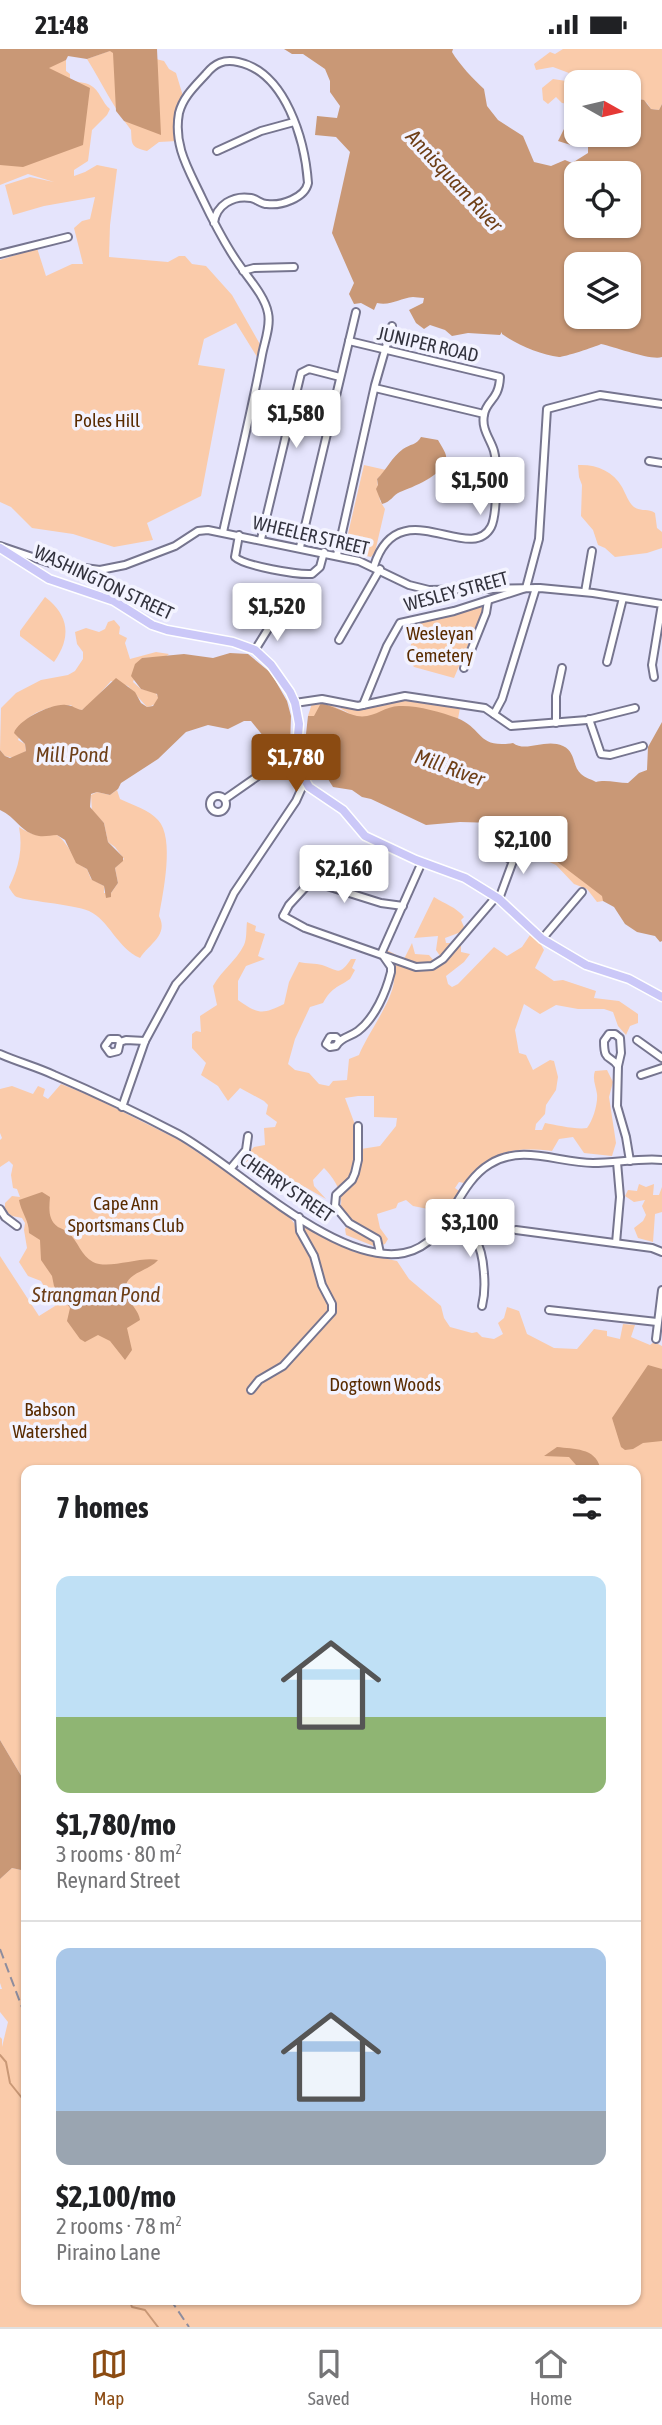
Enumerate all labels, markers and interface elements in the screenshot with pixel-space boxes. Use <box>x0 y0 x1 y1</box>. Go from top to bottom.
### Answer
text: 21:48 <box>35 10 89 40</box>
north arrow <box>564 70 640 147</box>
map controls <box>564 70 641 329</box>
water label: Annisquam River <box>401 123 509 236</box>
button: locate <box>564 161 641 238</box>
button: layers <box>564 252 641 329</box>
street label: JUNIPER ROAD <box>375 322 481 366</box>
pin: $1,580 <box>239 391 353 450</box>
text: $1,580 <box>268 400 325 426</box>
park label: Poles Hill <box>74 409 140 431</box>
pin: $1,500 <box>423 457 537 517</box>
text: $1,500 <box>452 467 509 493</box>
street label: WHEELER STREET <box>251 511 372 559</box>
street label: WASHINGTON STREET <box>31 540 178 624</box>
street label: WESLEY STREET <box>402 566 511 615</box>
pin: $1,520 <box>220 583 334 643</box>
text: $1,520 <box>249 593 306 619</box>
park label: Wesleyan Cemetery <box>406 622 474 666</box>
pin: $1,780 <box>239 735 353 794</box>
water label: Mill Pond <box>36 742 109 766</box>
water label: Mill River <box>412 743 489 791</box>
text: $1,780 <box>268 744 325 770</box>
pin: $2,100 <box>466 817 580 876</box>
text: $2,100 <box>495 826 552 852</box>
pin: $2,160 <box>287 845 401 905</box>
text: $2,160 <box>316 855 373 881</box>
street label: CHERRY STREET <box>236 1148 338 1227</box>
park label: Cape Ann Sportsmans Club <box>68 1192 184 1236</box>
pin: $3,100 <box>413 1199 527 1259</box>
text: $3,100 <box>442 1209 499 1235</box>
water label: Strangman Pond <box>31 1282 160 1306</box>
park label: Dogtown Woods <box>329 1373 441 1395</box>
park label: Babson Watershed <box>12 1398 88 1442</box>
icon: filters <box>568 1488 606 1526</box>
text: 7 homes <box>56 1490 149 1524</box>
icon: home <box>268 1622 394 1748</box>
text: $1,780/mo <box>56 1807 176 1841</box>
text: 3 rooms · 80 m² <box>56 1841 182 1867</box>
text: Reynard Street <box>56 1867 180 1893</box>
icon: home <box>268 1994 394 2120</box>
text: $2,100/mo <box>56 2179 176 2213</box>
text: 2 rooms · 78 m² <box>56 2213 182 2239</box>
text: Piraino Lane <box>56 2239 161 2265</box>
tab: Map <box>90 2345 128 2409</box>
tab: Saved <box>308 2345 350 2409</box>
tab: Home <box>530 2345 572 2409</box>

